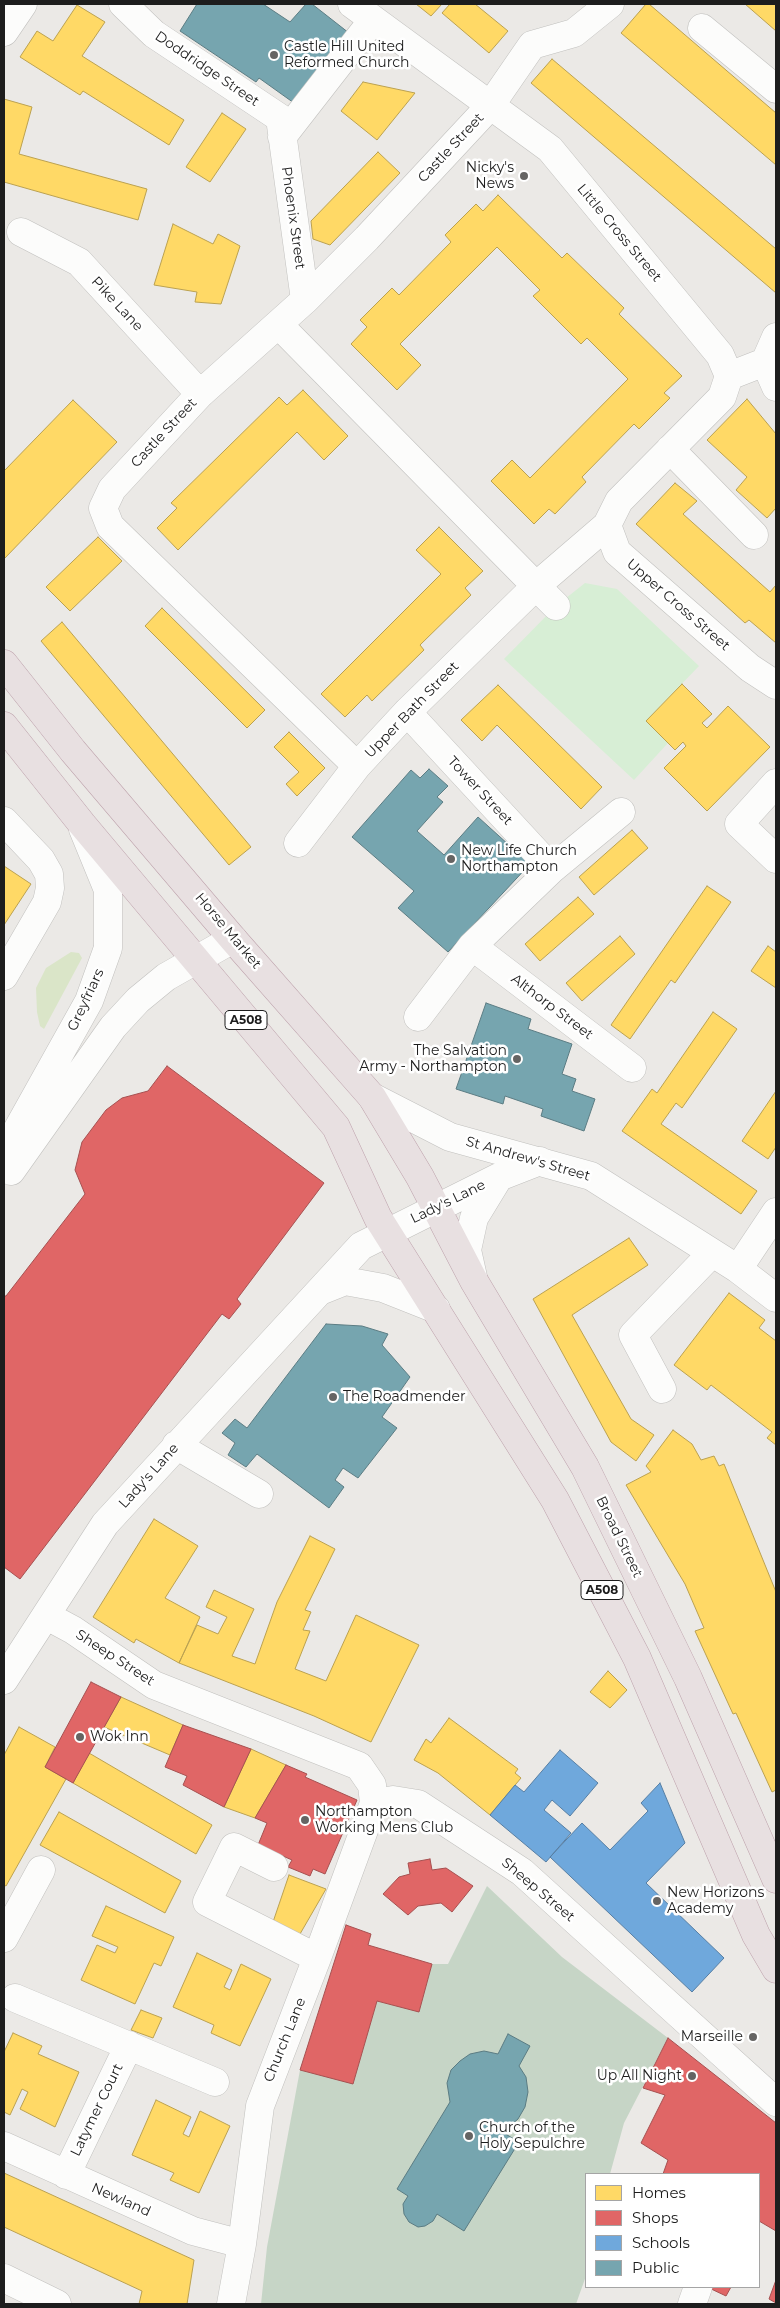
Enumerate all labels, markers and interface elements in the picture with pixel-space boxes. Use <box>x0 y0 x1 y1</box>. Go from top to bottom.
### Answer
street label: Doddridge Street <box>152 28 262 110</box>
place label: Castle Hill United Reformed Church <box>284 39 409 72</box>
marker: Castle Hill United Reformed Church <box>268 49 280 61</box>
street label: Castle Street <box>415 110 487 186</box>
place label: Nicky's News <box>466 160 514 192</box>
street label: Phoenix Street <box>277 166 309 270</box>
marker: Nicky's News <box>518 170 530 182</box>
street label: Little Cross Street <box>573 181 665 285</box>
street label: Pike Lane <box>88 273 146 335</box>
street label: Castle Street <box>128 395 200 471</box>
street label: Upper Cross Street <box>623 555 733 655</box>
street label: Upper Bath Street <box>362 658 462 762</box>
street label: Tower Street <box>444 753 516 829</box>
place label: New Life Church Northampton <box>461 843 577 876</box>
marker: New Life Church Northampton <box>445 853 457 865</box>
street label: Horse Market <box>191 890 265 972</box>
street label: Greyfriars <box>64 966 108 1034</box>
street label: Althorp Street <box>508 971 596 1043</box>
road number: A508 <box>225 1010 267 1030</box>
place label: The Salvation Army - Northampton <box>359 1043 507 1076</box>
marker: The Salvation Army - Northampton <box>511 1053 523 1065</box>
street label: St Andrew's Street <box>464 1133 592 1185</box>
street label: Lady's Lane <box>408 1177 488 1227</box>
place label: The Roadmender <box>343 1389 466 1405</box>
marker: The Roadmender <box>327 1391 339 1403</box>
street label: Lady's Lane <box>116 1440 182 1512</box>
street label: Broad Street <box>592 1494 646 1580</box>
road number: A508 <box>581 1580 623 1600</box>
street label: Sheep Street <box>72 1626 158 1690</box>
place label: Wok Inn <box>90 1729 149 1745</box>
marker: Wok Inn <box>74 1731 86 1743</box>
place label: Northampton Working Mens Club <box>315 1804 453 1836</box>
marker: Northampton Working Mens Club <box>299 1814 311 1826</box>
street label: Sheep Street <box>498 1854 578 1926</box>
place label: New Horizons Academy <box>667 1885 764 1918</box>
marker: New Horizons Academy <box>651 1895 663 1907</box>
street label: Church Lane <box>260 1995 310 2085</box>
place label: Marseille <box>681 2029 743 2045</box>
marker: Marseille <box>747 2031 759 2043</box>
street label: Latymer Court <box>67 2061 127 2159</box>
place label: Up All Night <box>597 2068 682 2084</box>
marker: Up All Night <box>686 2070 698 2082</box>
place label: Church of the Holy Sepulchre <box>479 2120 585 2152</box>
marker: Church of the Holy Sepulchre <box>463 2130 475 2142</box>
legend <box>585 2173 760 2288</box>
street label: Newland <box>89 2180 153 2220</box>
text: Homes <box>632 2183 686 2202</box>
text: Shops <box>632 2208 678 2227</box>
text: Schools <box>632 2233 690 2252</box>
text: Public <box>632 2258 680 2277</box>

